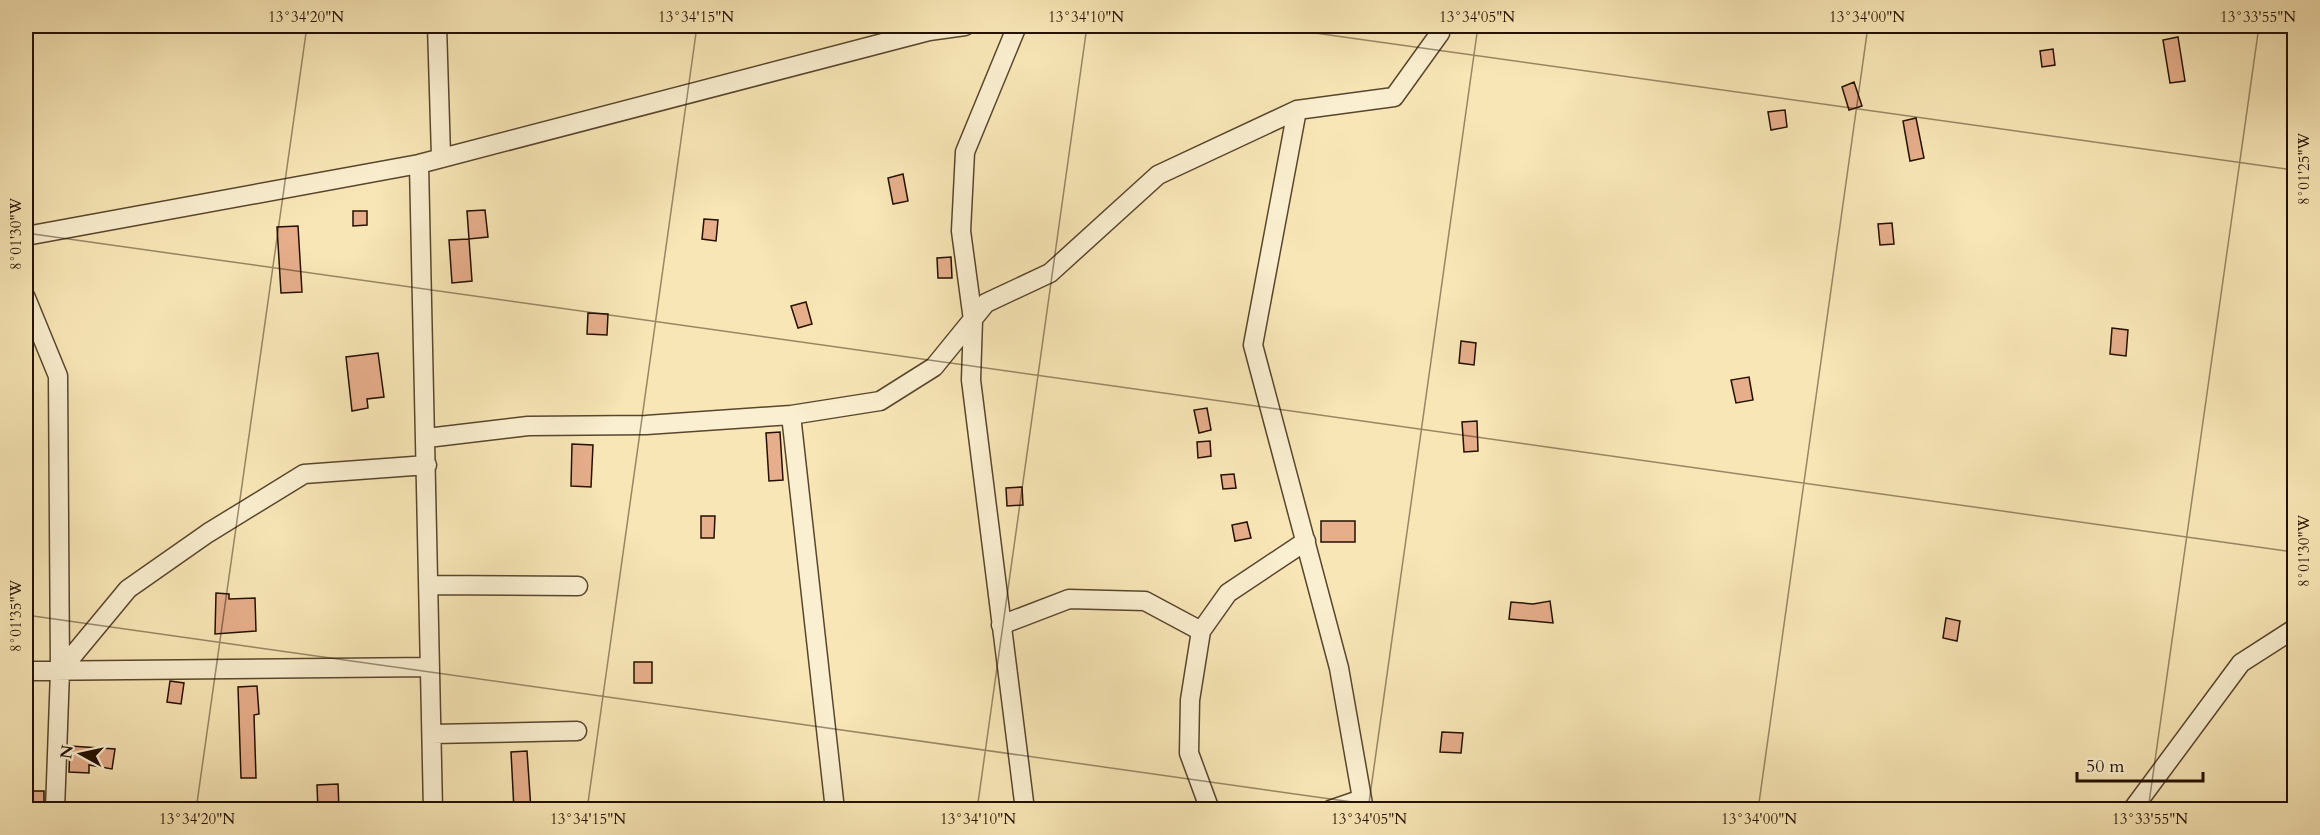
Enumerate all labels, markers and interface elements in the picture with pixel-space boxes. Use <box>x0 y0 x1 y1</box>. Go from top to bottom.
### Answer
text: 13°34'20"N <box>268 7 344 27</box>
text: 13°34'15"N <box>658 7 734 27</box>
text: 13°34'10"N <box>1048 7 1124 27</box>
text: 13°34'05"N <box>1439 7 1515 27</box>
text: 13°34'00"N <box>1829 7 1905 27</box>
text: 13°33'55"N <box>2220 7 2296 27</box>
text: 8°01'25"W <box>2294 132 2314 205</box>
text: 8°01'30"W <box>6 197 26 270</box>
text: 8°01'30"W <box>2294 514 2314 587</box>
text: 8°01'35"W <box>6 579 26 652</box>
north arrow <box>51 724 111 784</box>
text: N <box>55 744 79 760</box>
scale bar <box>2077 745 2203 783</box>
text: 50 m <box>2086 754 2125 779</box>
text: 13°34'20"N <box>159 809 235 829</box>
text: 13°34'15"N <box>550 809 626 829</box>
text: 13°34'10"N <box>940 809 1016 829</box>
text: 13°34'05"N <box>1331 809 1407 829</box>
text: 13°34'00"N <box>1721 809 1797 829</box>
text: 13°33'55"N <box>2112 809 2188 829</box>

